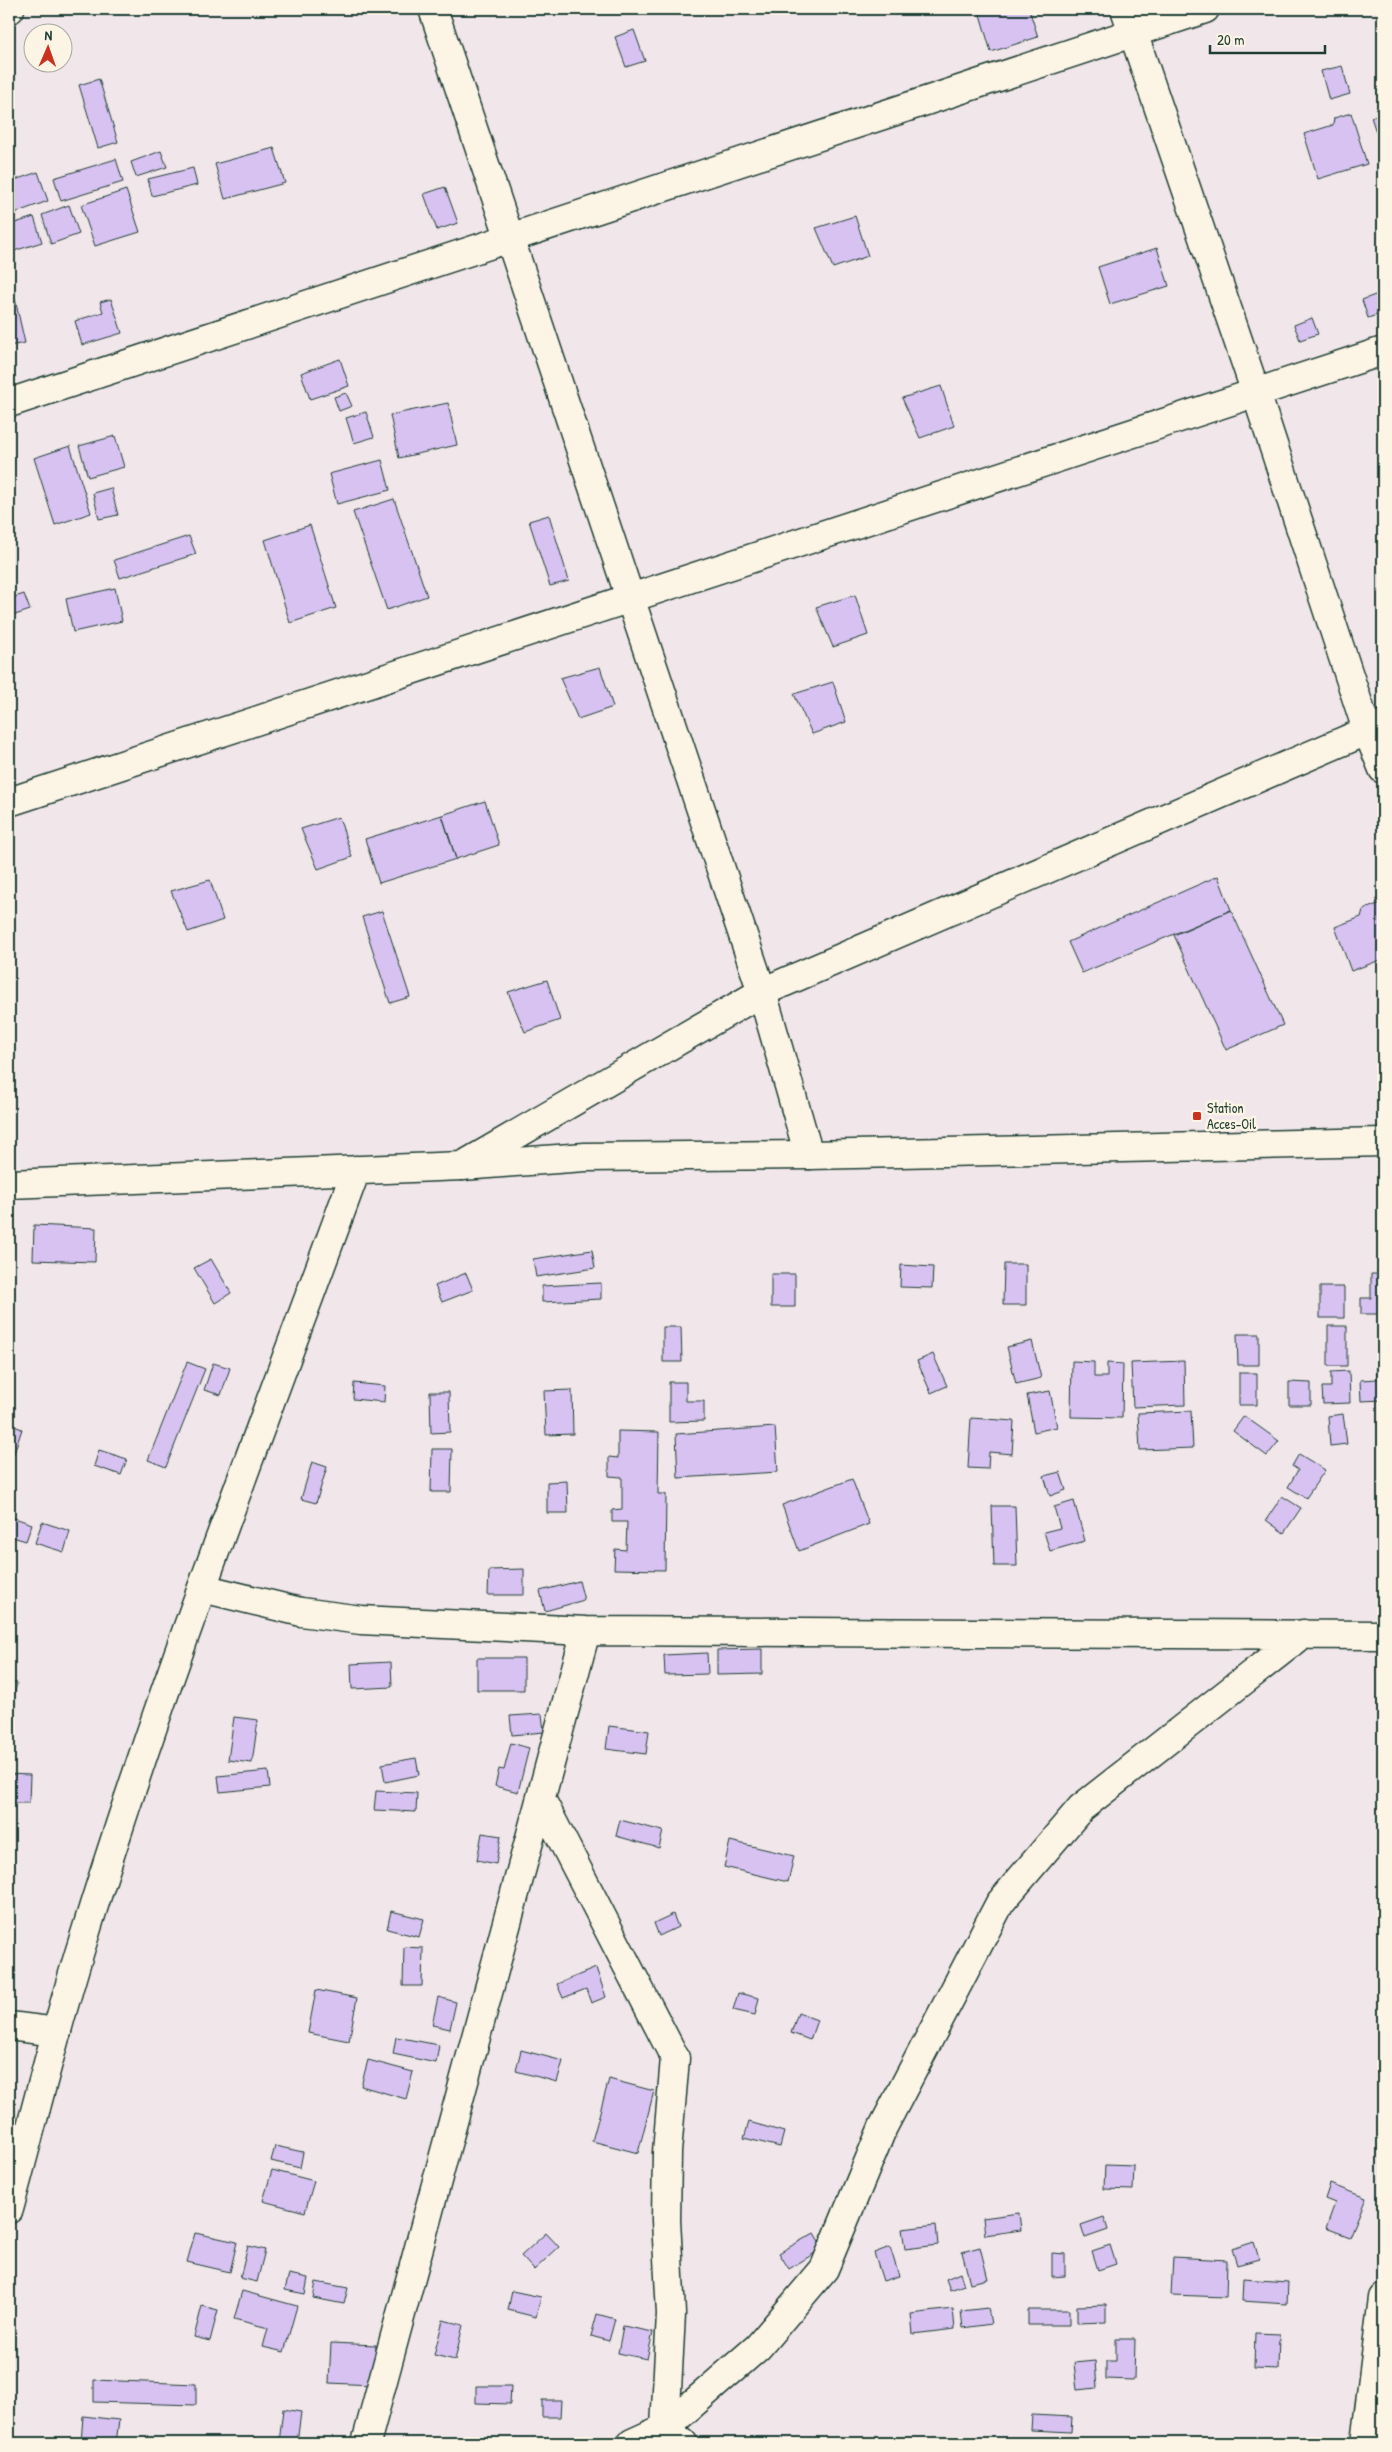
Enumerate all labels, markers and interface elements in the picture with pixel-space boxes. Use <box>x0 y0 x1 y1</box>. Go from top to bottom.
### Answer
north arrow <box>22 22 72 72</box>
scale bar <box>1210 22 1324 54</box>
text: N <box>44 25 53 44</box>
text: 20 m <box>1217 29 1244 50</box>
place label: Station Acces-Oil <box>1207 1098 1256 1133</box>
marker: Station Acces-Oil <box>1191 1110 1203 1122</box>

